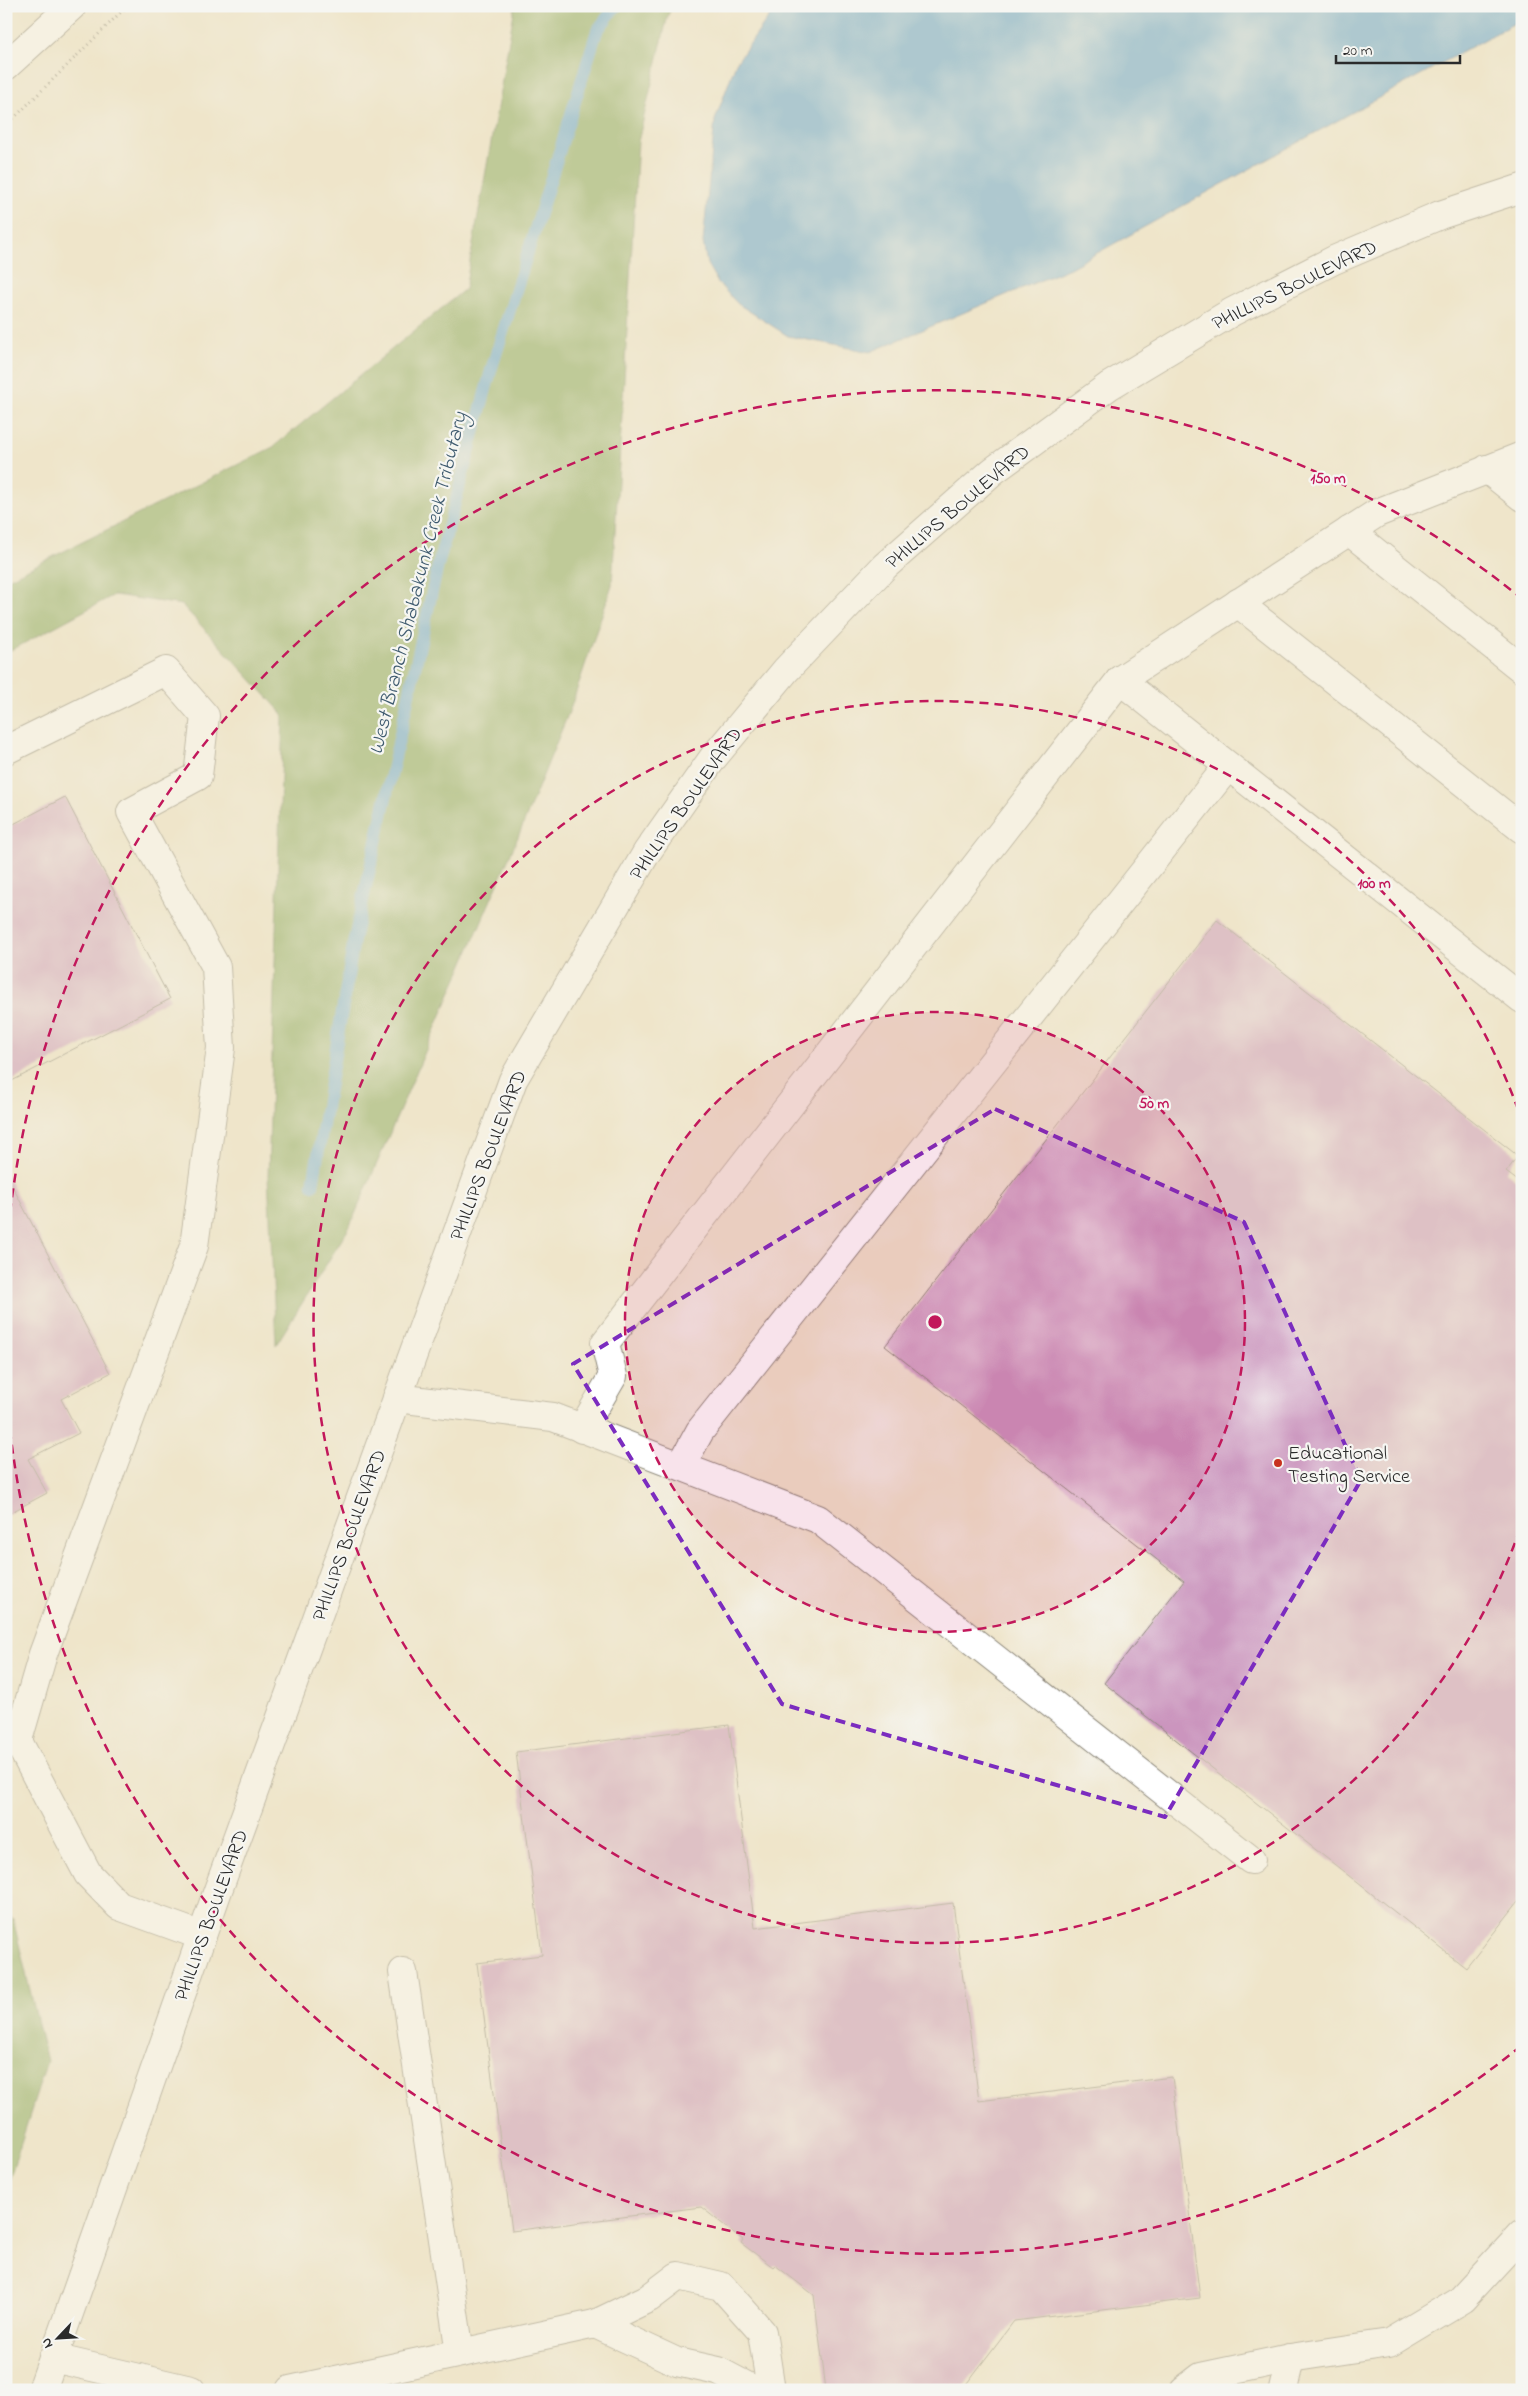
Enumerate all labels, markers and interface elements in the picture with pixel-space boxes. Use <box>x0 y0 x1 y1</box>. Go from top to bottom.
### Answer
scale bar <box>1336 32 1459 64</box>
text: 20 m <box>1343 40 1373 62</box>
street label: PHILLIPS BOULEVARD <box>1208 234 1383 339</box>
water label: West Branch Shabakunk Creek Tributary <box>362 409 476 758</box>
street label: PHILLIPS BOULEVARD <box>880 439 1037 577</box>
text: 150 m <box>1310 468 1346 490</box>
street label: PHILLIPS BOULEVARD <box>623 722 751 887</box>
text: 100 m <box>1357 873 1391 895</box>
street label: PHILLIPS BOULEVARD <box>443 1066 535 1245</box>
text: 50 m <box>1139 1093 1170 1115</box>
centre of rings <box>926 1313 944 1331</box>
place label: Educational Testing Service <box>1288 1440 1410 1493</box>
street label: PHILLIPS BOULEVARD <box>306 1446 395 1626</box>
marker: Educational Testing Service <box>1272 1457 1284 1469</box>
street label: PHILLIPS BOULEVARD <box>168 1826 257 2006</box>
north arrow <box>32 2314 82 2364</box>
text: N <box>36 2334 59 2352</box>

